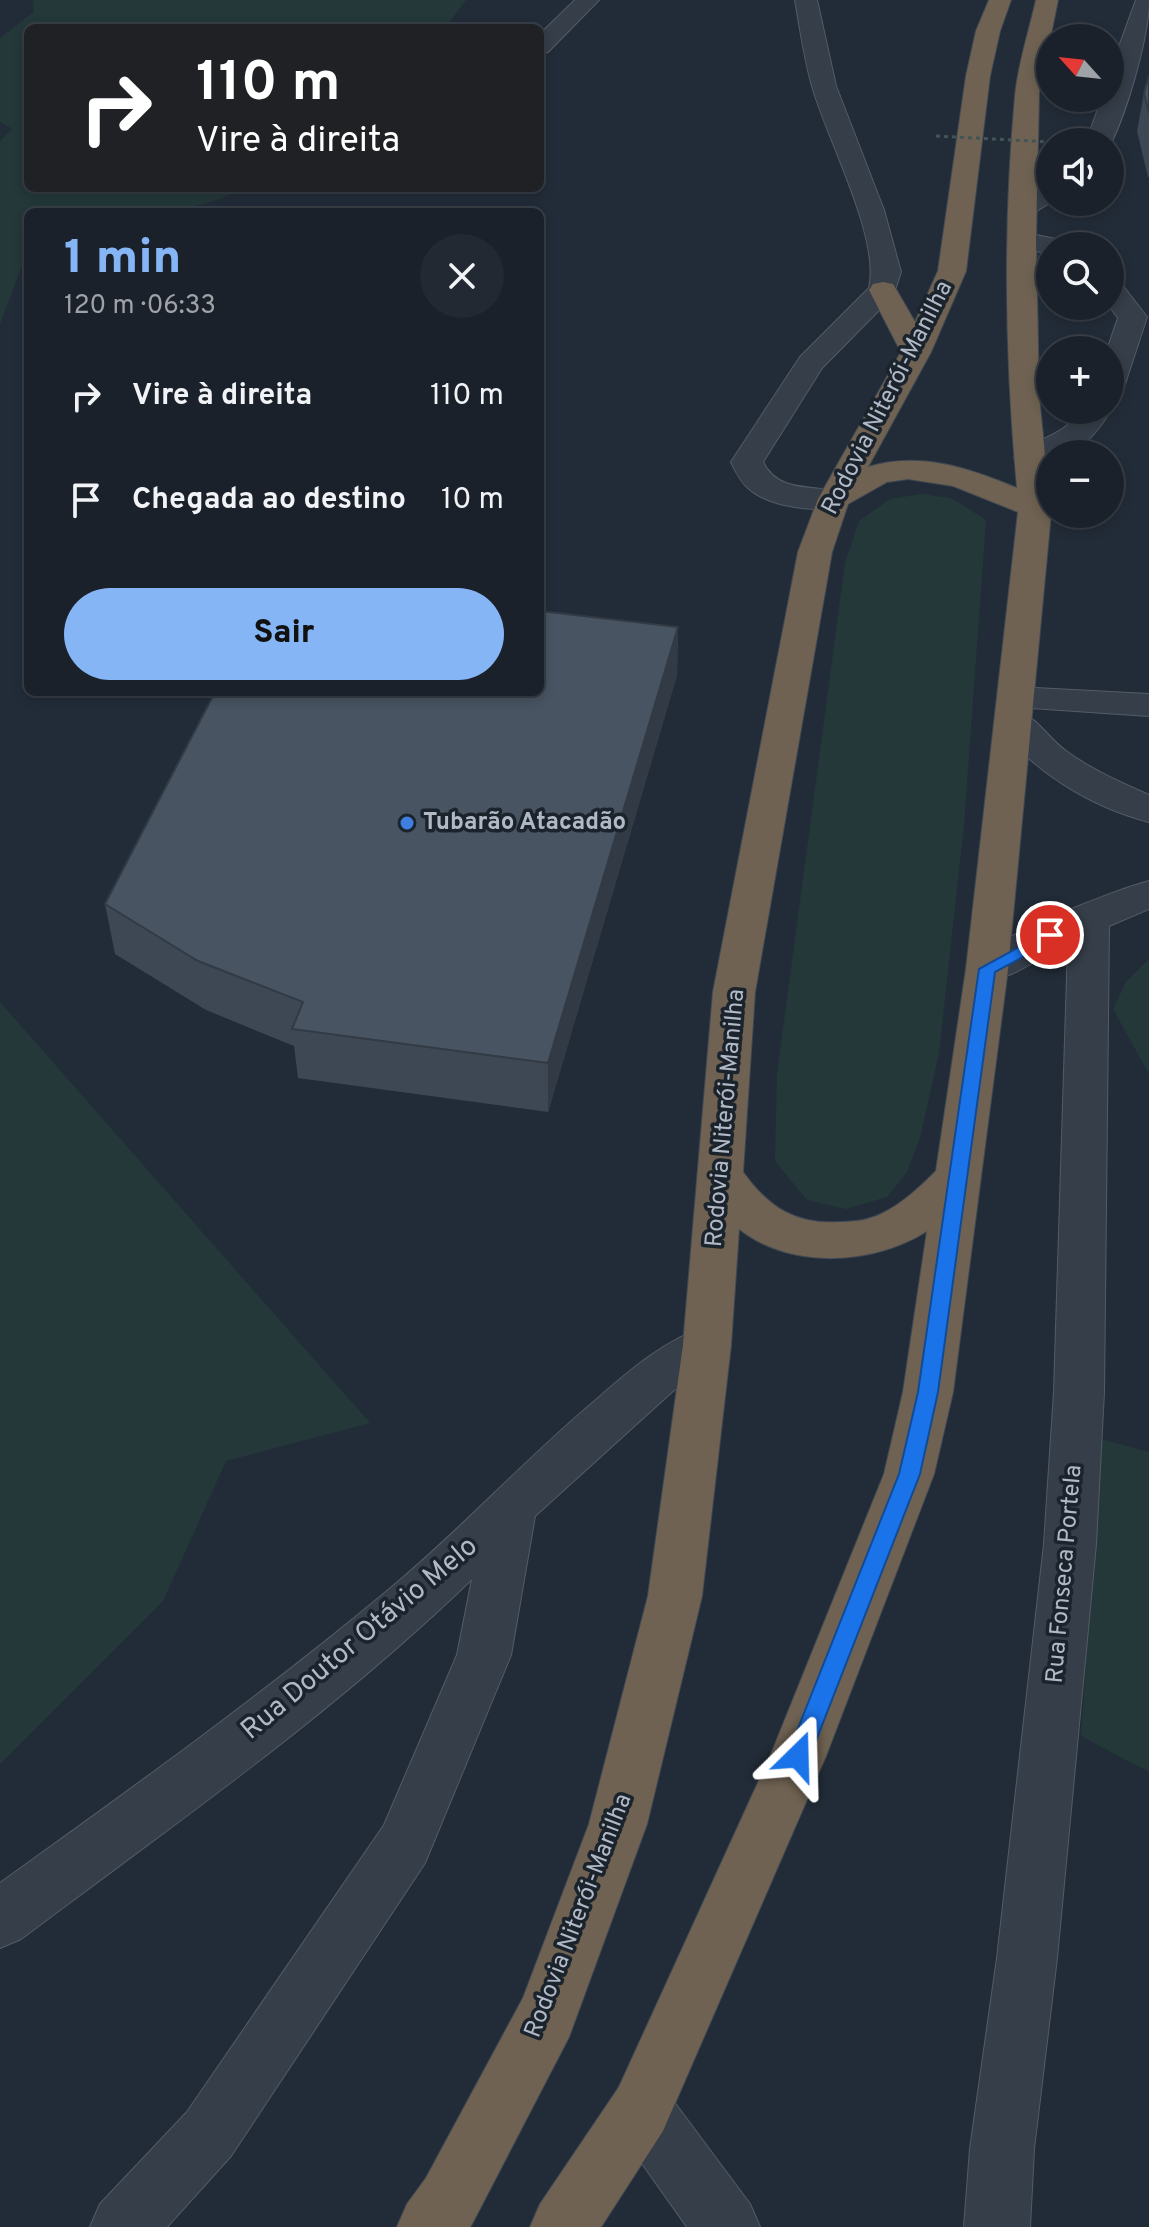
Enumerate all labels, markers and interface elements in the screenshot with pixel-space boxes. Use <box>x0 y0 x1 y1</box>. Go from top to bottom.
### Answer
north arrow <box>1036 24 1124 112</box>
map controls <box>1036 24 1124 528</box>
text: 110 m <box>196 50 341 120</box>
icon: right <box>64 56 168 160</box>
text: Vire à direita <box>196 119 400 165</box>
button: sound <box>1036 128 1124 216</box>
text: 1 min <box>64 230 181 290</box>
button: search <box>1036 232 1124 320</box>
button: close <box>420 234 504 318</box>
street label: Rodovia Niterói-Manilha <box>816 276 960 520</box>
text: 120 m · 06:33 <box>64 290 216 323</box>
button: + <box>1036 336 1124 424</box>
icon: right <box>64 374 108 418</box>
text: Vire à direita <box>132 378 312 415</box>
text: 110 m <box>430 378 504 415</box>
button: − <box>1036 440 1124 528</box>
icon: arrive <box>64 478 108 522</box>
text: Chegada ao destino <box>132 482 406 519</box>
text: 10 m <box>441 482 504 519</box>
button: Sair <box>64 588 504 680</box>
place label: Tubarão Atacadão <box>423 808 626 838</box>
marker: Tubarão Atacadão <box>398 814 416 832</box>
pin <box>1016 901 1084 969</box>
icon: arrive <box>1028 913 1072 957</box>
street label: Rodovia Niterói-Manilha <box>700 988 752 1248</box>
street label: Rua Fonseca Portela <box>1041 1464 1089 1684</box>
street label: Rua Doutor Otávio Melo <box>234 1529 486 1749</box>
position arrow <box>756 1714 840 1798</box>
street label: Rodovia Niterói-Manilha <box>519 1790 639 2042</box>

